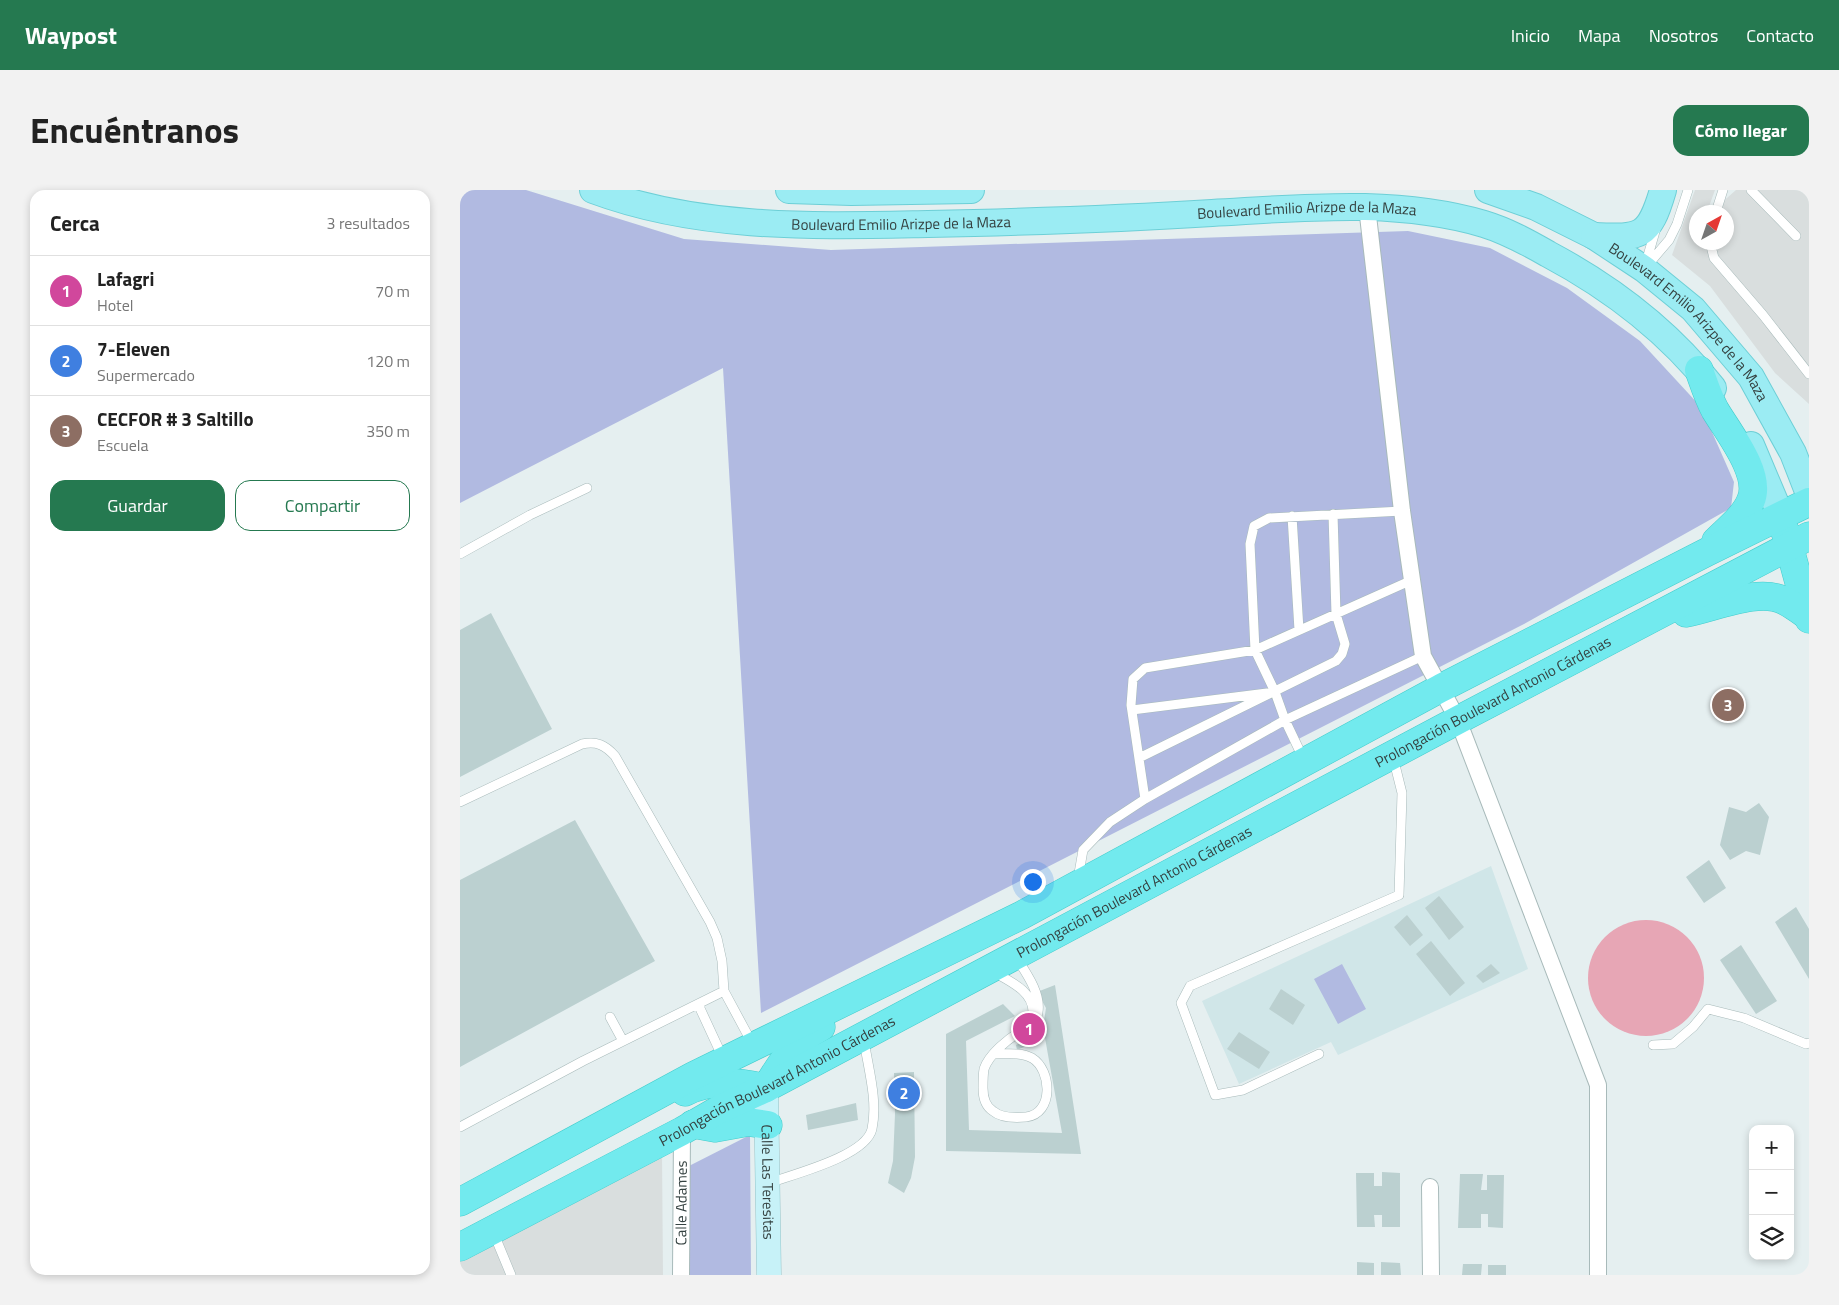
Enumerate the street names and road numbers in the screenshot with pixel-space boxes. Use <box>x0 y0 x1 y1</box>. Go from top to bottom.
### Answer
street label: Boulevard Emilio Arizpe de la Maza <box>1196 195 1418 225</box>
street label: Boulevard Emilio Arizpe de la Maza <box>791 210 1012 236</box>
street label: Boulevard Emilio Arizpe de la Maza <box>1604 237 1775 406</box>
street label: Prolongación Boulevard Antonio Cárdenas <box>1370 630 1615 773</box>
street label: Prolongación Boulevard Antonio Cárdenas <box>1012 820 1256 964</box>
street label: Prolongación Boulevard Antonio Cárdenas <box>655 1009 899 1152</box>
street label: Calle Las Teresitas <box>756 1124 780 1240</box>
street label: Calle Adames <box>669 1160 693 1246</box>

